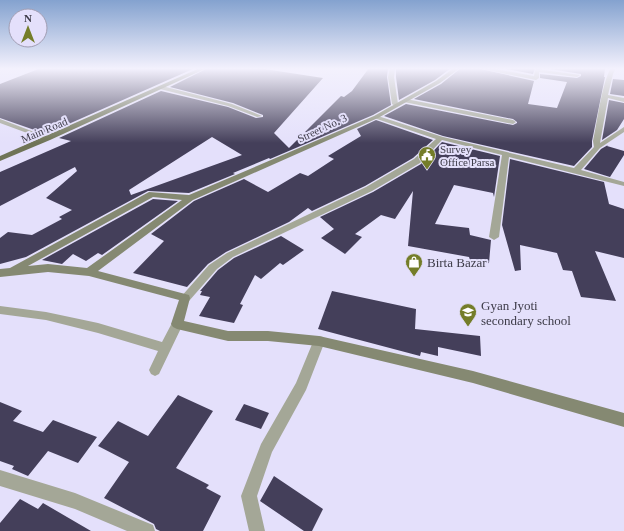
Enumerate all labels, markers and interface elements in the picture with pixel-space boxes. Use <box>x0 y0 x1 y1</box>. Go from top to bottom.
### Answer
north arrow <box>8 8 48 48</box>
text: N <box>24 12 32 24</box>
street label: Street No. 3 <box>296 111 349 145</box>
street label: Main Road <box>19 115 69 145</box>
place label: Survey Office Parsa <box>440 143 495 168</box>
public building icon: Survey Office Parsa <box>417 145 437 170</box>
shop icon: Birta Bazar <box>404 252 424 277</box>
place label: Birta Bazar <box>427 255 487 270</box>
place label: Gyan Jyoti secondary school <box>481 298 571 328</box>
school or university icon: Gyan Jyoti secondary school <box>458 302 478 327</box>

